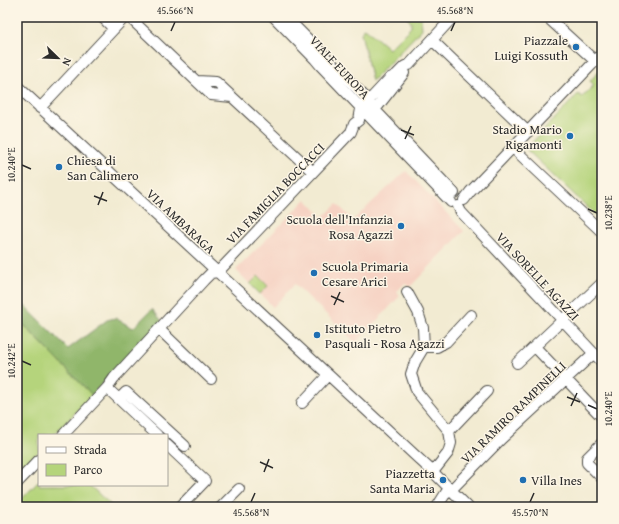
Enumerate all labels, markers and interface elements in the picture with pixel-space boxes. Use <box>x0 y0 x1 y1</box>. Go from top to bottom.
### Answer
text: 45.566°N <box>157 3 194 18</box>
text: 45.568°N <box>437 3 474 18</box>
street label: VIALE EUROPA <box>305 31 374 103</box>
place label: Piazzale Luigi Kossuth <box>494 31 569 65</box>
north arrow <box>38 38 78 78</box>
marker: Piazzale Luigi Kossuth <box>571 42 581 52</box>
text: N <box>58 55 76 69</box>
place label: Stadio Mario Rigamonti <box>492 120 562 154</box>
marker: Stadio Mario Rigamonti <box>565 131 575 141</box>
street label: VIA FAMIGLIA BOCCACCI <box>222 138 329 248</box>
text: 10.240°E <box>4 147 19 183</box>
place label: Chiesa di San Calimero <box>67 151 139 185</box>
marker: Chiesa di San Calimero <box>54 162 64 172</box>
street label: VIA AMBARAGA <box>142 184 219 258</box>
text: 10.238°E <box>601 195 616 231</box>
place label: Scuola dell'Infanzia Rosa Agazzi <box>286 210 394 244</box>
marker: Scuola dell'Infanzia Rosa Agazzi <box>396 221 406 231</box>
street label: VIA SORELLE AGAZZI <box>492 228 584 325</box>
place label: Scuola Primaria Cesare Arici <box>322 257 409 291</box>
marker: Scuola Primaria Cesare Arici <box>309 268 319 278</box>
place label: Istituto Pietro Pasquali - Rosa Agazzi <box>325 319 445 353</box>
marker: Istituto Pietro Pasquali - Rosa Agazzi <box>312 330 322 340</box>
text: 10.242°E <box>4 343 19 379</box>
street label: VIA RAMIRO RAMPINELLI <box>456 357 570 468</box>
text: 10.240°E <box>601 391 616 427</box>
legend <box>38 434 168 486</box>
text: Strada <box>74 441 107 458</box>
text: Parco <box>74 461 102 478</box>
place label: Piazzetta Santa Maria <box>370 464 436 498</box>
place label: Villa Ines <box>531 471 582 490</box>
marker: Piazzetta Santa Maria <box>438 475 448 485</box>
marker: Villa Ines <box>518 475 528 485</box>
text: 45.568°N <box>233 505 270 520</box>
text: 45.570°N <box>512 505 549 520</box>

